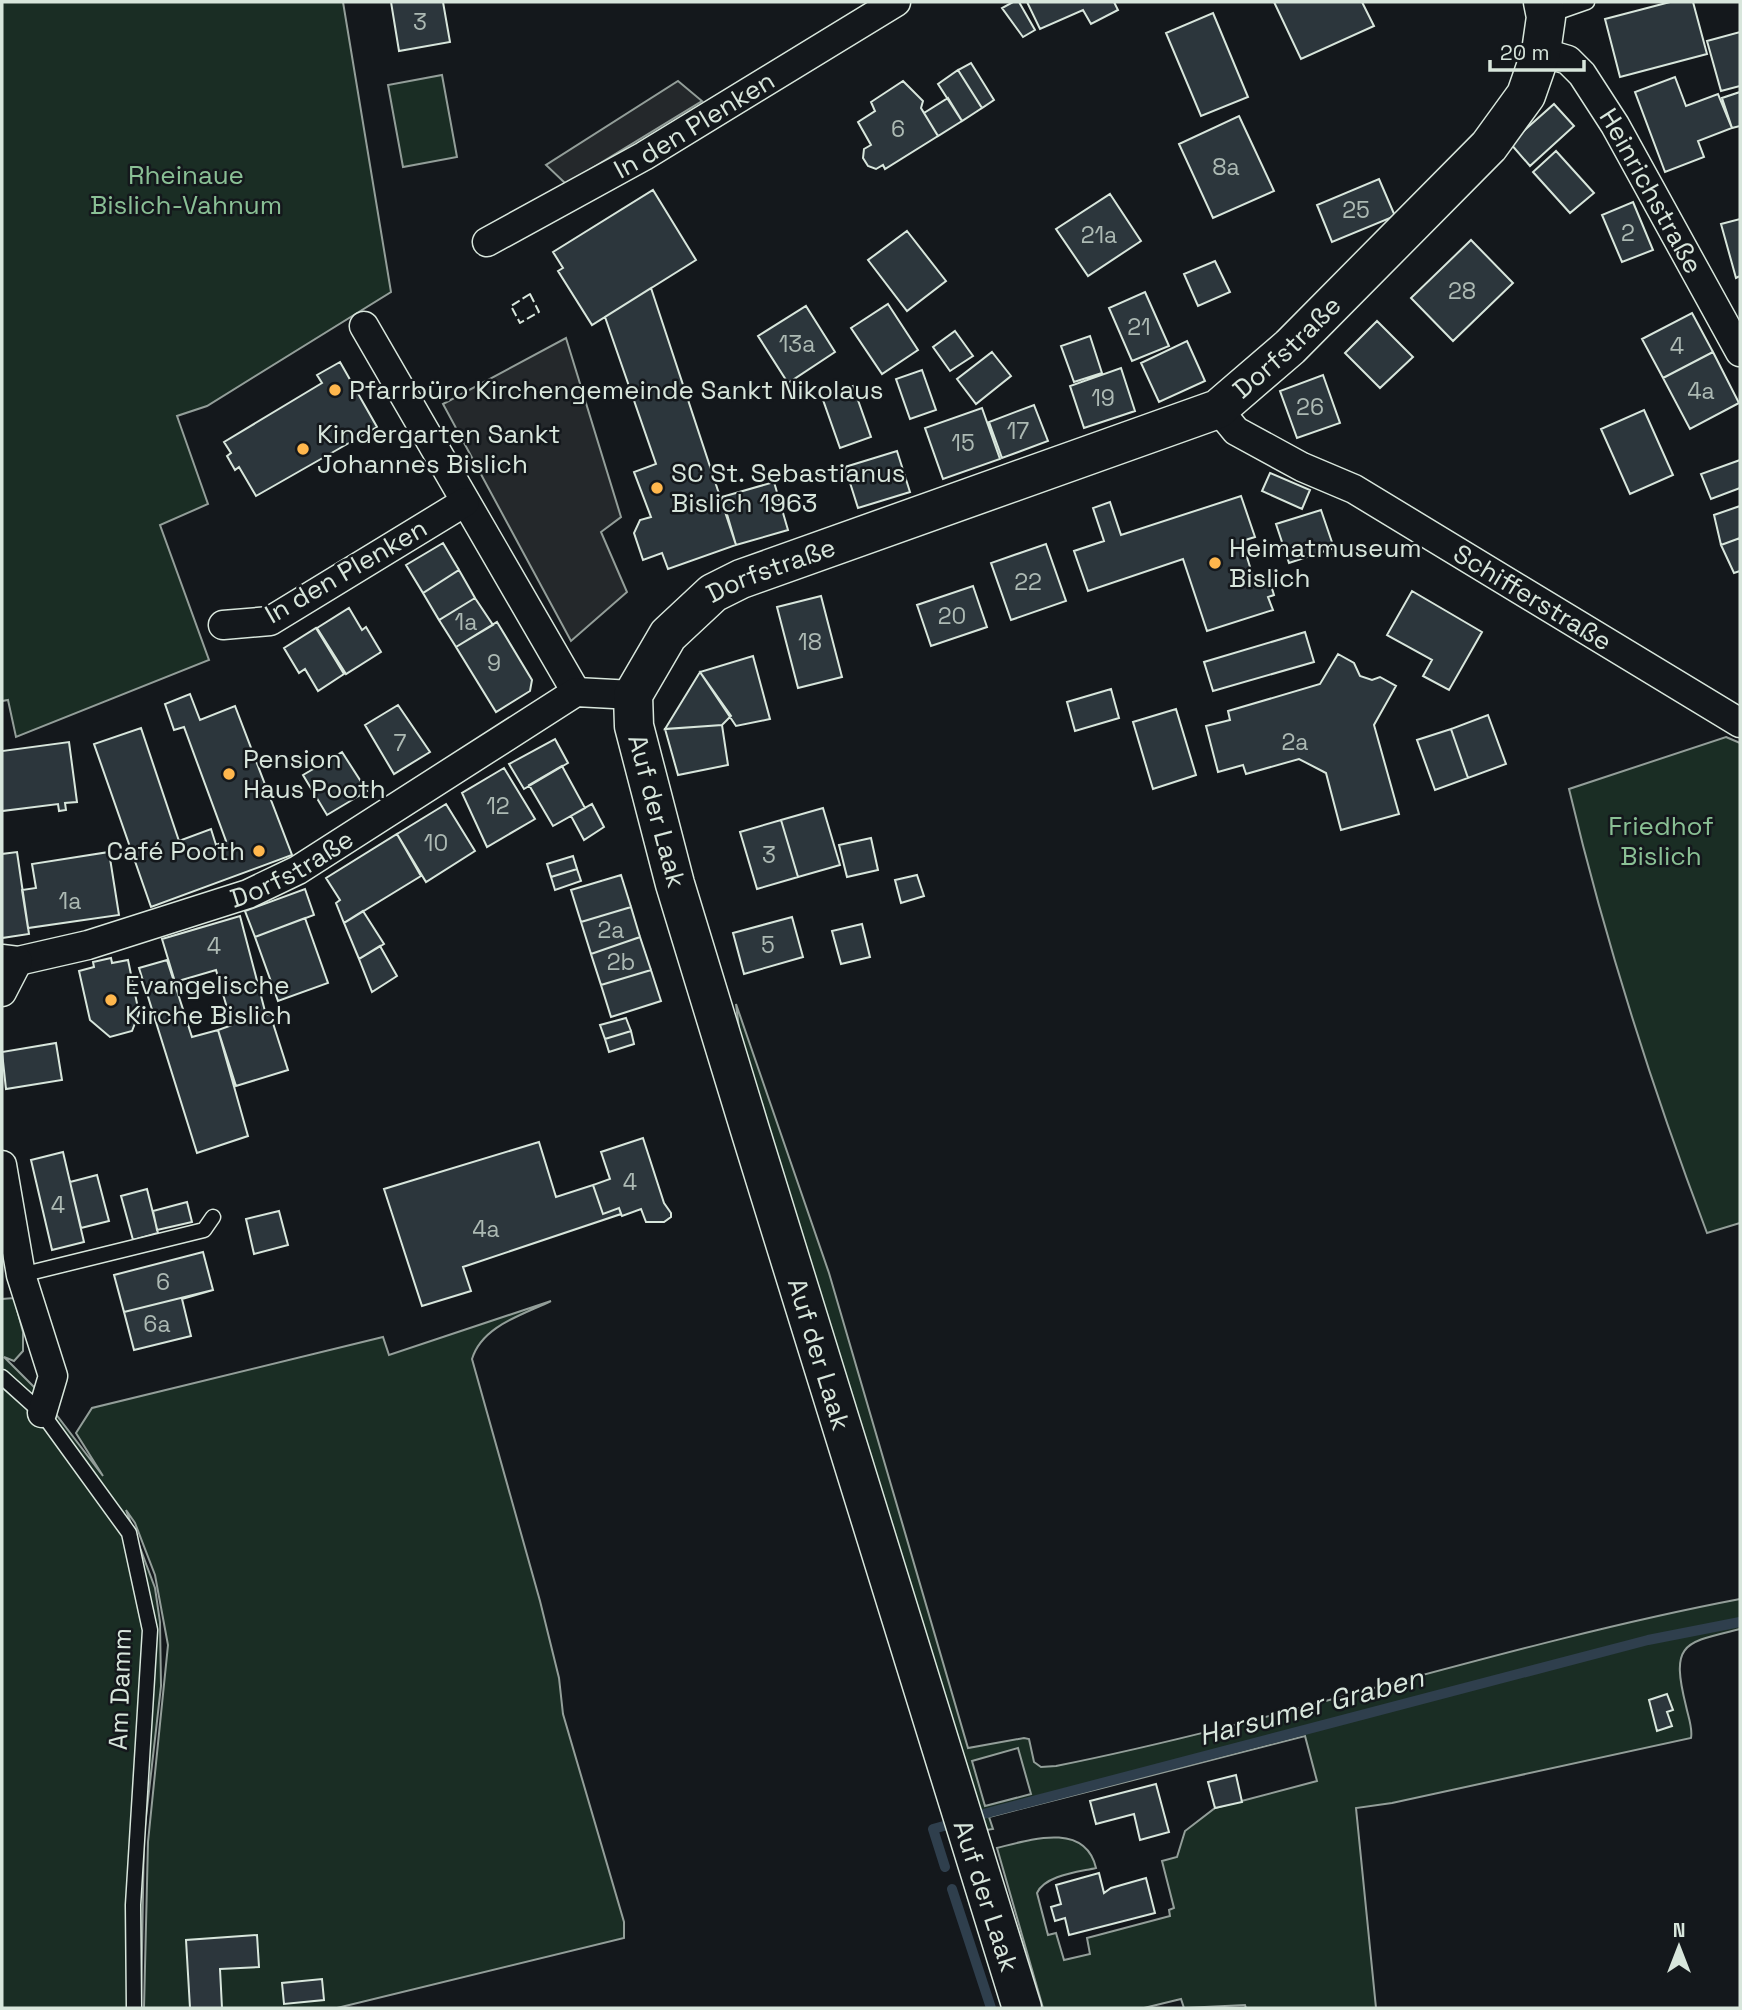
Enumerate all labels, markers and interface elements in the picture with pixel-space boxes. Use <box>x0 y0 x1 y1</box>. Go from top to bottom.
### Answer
house number: 3 <box>413 7 427 37</box>
scale bar <box>1490 28 1584 72</box>
text: 20 m <box>1500 39 1550 66</box>
street label: In den Plenken <box>608 63 781 186</box>
street label: Heinrichstraße <box>1592 102 1711 280</box>
house number: 6 <box>891 114 905 144</box>
house number: 8a <box>1212 152 1240 182</box>
park label: Rheinaue Bislich-Vahnum <box>90 158 282 222</box>
house number: 25 <box>1342 195 1370 225</box>
house number: 2 <box>1621 218 1635 248</box>
house number: 21a <box>1081 220 1117 250</box>
house number: 28 <box>1448 276 1476 306</box>
street label: Dorfstraße <box>1226 288 1348 406</box>
house number: 21 <box>1127 312 1151 342</box>
house number: 13a <box>779 329 815 359</box>
house number: 4 <box>1670 331 1684 361</box>
place label: Pfarrbüro Kirchengemeinde Sankt Nikolaus <box>349 373 884 407</box>
house number: 4a <box>1687 376 1715 406</box>
marker: Pfarrbüro Kirchengemeinde Sankt Nikolaus <box>327 382 343 398</box>
house number: 19 <box>1091 383 1115 413</box>
house number: 26 <box>1296 392 1324 422</box>
house number: 17 <box>1007 416 1029 446</box>
place label: Kindergarten Sankt Johannes Bislich <box>317 417 560 481</box>
house number: 15 <box>951 428 975 458</box>
marker: Kindergarten Sankt Johannes Bislich <box>295 441 311 457</box>
place label: SC St. Sebastianus Bislich 1963 <box>671 456 906 520</box>
marker: SC St. Sebastianus Bislich 1963 <box>649 480 665 496</box>
street label: In den Plenken <box>259 511 433 631</box>
street label: Dorfstraße <box>700 530 840 611</box>
place label: Heimatmuseum Bislich <box>1229 531 1422 595</box>
street label: Schifferstraße <box>1447 536 1618 658</box>
marker: Heimatmuseum Bislich <box>1207 555 1223 571</box>
house number: 22 <box>1014 567 1042 597</box>
house number: 20 <box>938 601 966 631</box>
house number: 1a <box>455 607 477 637</box>
house number: 18 <box>798 627 822 657</box>
house number: 9 <box>487 648 501 678</box>
house number: 2a <box>1281 727 1309 757</box>
house number: 7 <box>394 728 407 758</box>
street label: Auf der Laak <box>620 731 694 891</box>
place label: Pension Haus Pooth <box>243 742 386 806</box>
marker: Pension Haus Pooth <box>221 766 237 782</box>
house number: 12 <box>486 791 510 821</box>
park label: Friedhof Bislich <box>1608 809 1714 873</box>
street label: Dorfstraße <box>226 822 360 916</box>
house number: 10 <box>424 828 448 858</box>
place label: Café Pooth <box>107 834 245 868</box>
house number: 3 <box>762 840 776 870</box>
marker: Café Pooth <box>251 843 267 859</box>
house number: 1a <box>59 886 81 916</box>
house number: 2a <box>597 915 625 945</box>
house number: 5 <box>761 930 775 960</box>
house number: 4 <box>207 931 221 961</box>
house number: 2b <box>607 947 635 977</box>
place label: Evangelische Kirche Bislich <box>125 968 292 1032</box>
marker: Evangelische Kirche Bislich <box>103 992 119 1008</box>
house number: 4 <box>623 1167 637 1197</box>
house number: 4 <box>51 1190 65 1220</box>
house number: 4a <box>472 1214 500 1244</box>
house number: 6 <box>156 1267 170 1297</box>
street label: Auf der Laak <box>780 1274 858 1434</box>
house number: 6a <box>143 1309 171 1339</box>
street label: Am Damm <box>101 1627 139 1751</box>
water label: Harsumer Graben <box>1195 1658 1428 1753</box>
street label: Auf der Laak <box>946 1816 1026 1976</box>
north arrow <box>1644 1912 1714 1982</box>
text: N <box>1673 1918 1685 1943</box>

